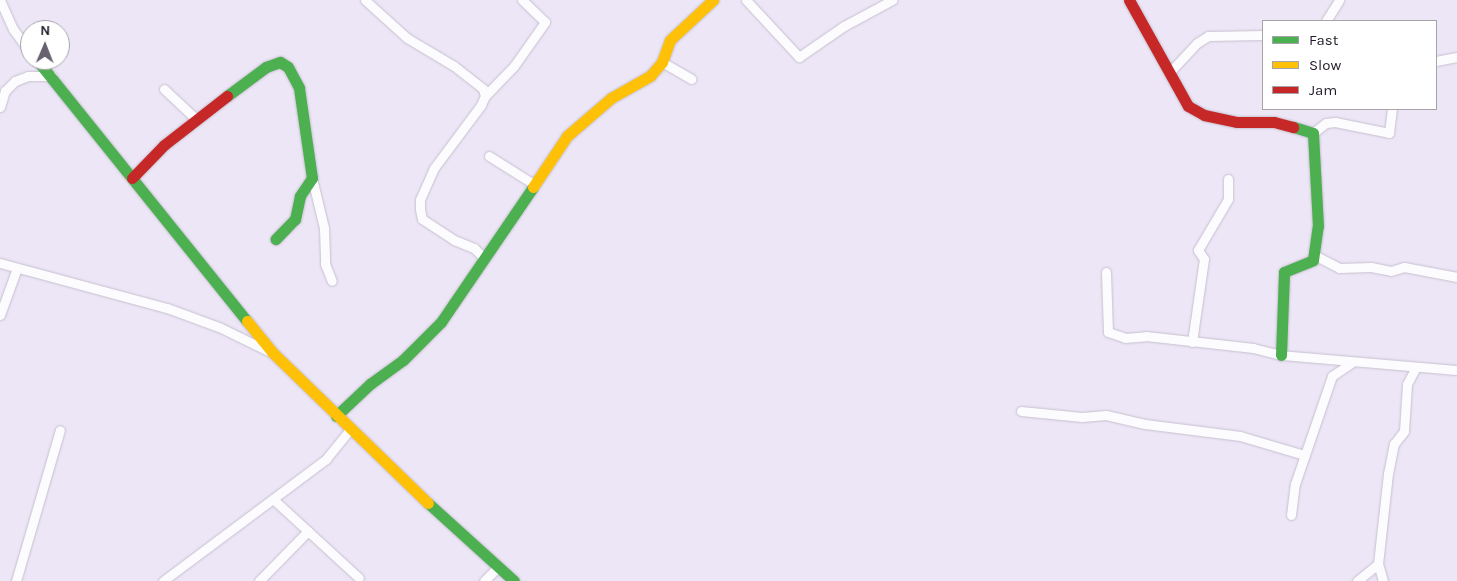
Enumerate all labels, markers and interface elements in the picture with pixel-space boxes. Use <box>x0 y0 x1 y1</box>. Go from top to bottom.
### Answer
north arrow <box>20 20 70 70</box>
legend <box>1262 20 1437 110</box>
text: N <box>40 22 50 39</box>
text: Fast <box>1309 31 1338 49</box>
text: Slow <box>1309 56 1341 74</box>
text: Jam <box>1309 81 1337 99</box>

